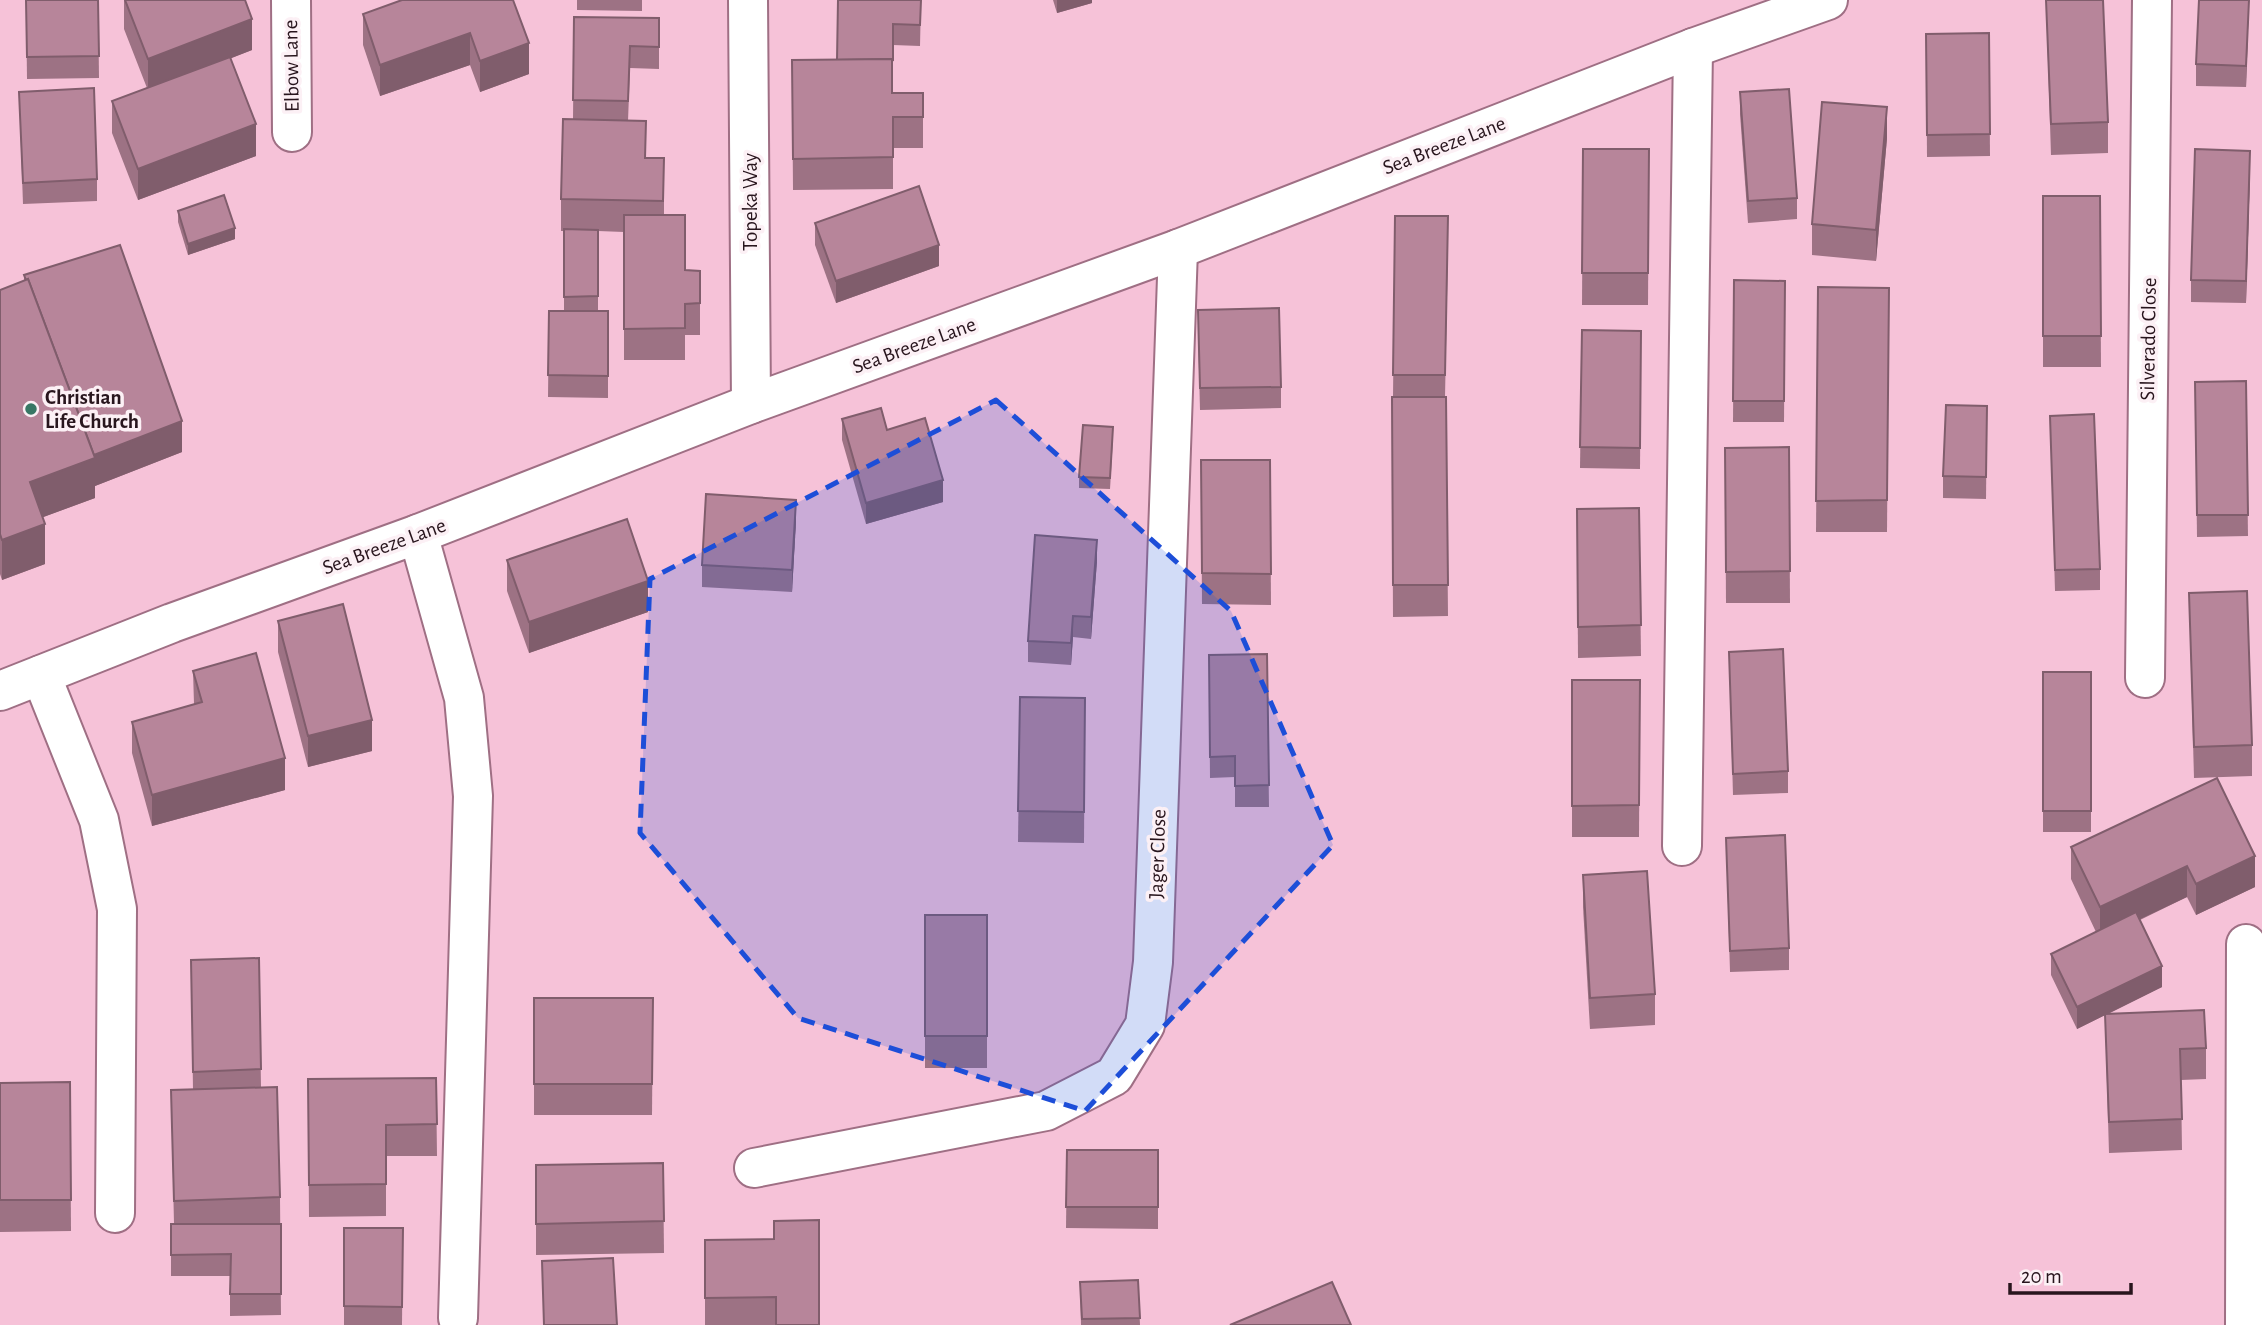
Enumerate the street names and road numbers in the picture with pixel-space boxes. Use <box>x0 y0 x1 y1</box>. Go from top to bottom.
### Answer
street label: Elbow Lane <box>280 20 303 112</box>
street label: Sea Breeze Lane <box>1380 112 1509 179</box>
street label: Topeka Way <box>740 153 761 251</box>
street label: Silverado Close <box>2137 277 2160 401</box>
street label: Sea Breeze Lane <box>850 313 979 378</box>
street label: Sea Breeze Lane <box>320 514 449 579</box>
street label: Jager Close <box>1145 809 1170 899</box>

